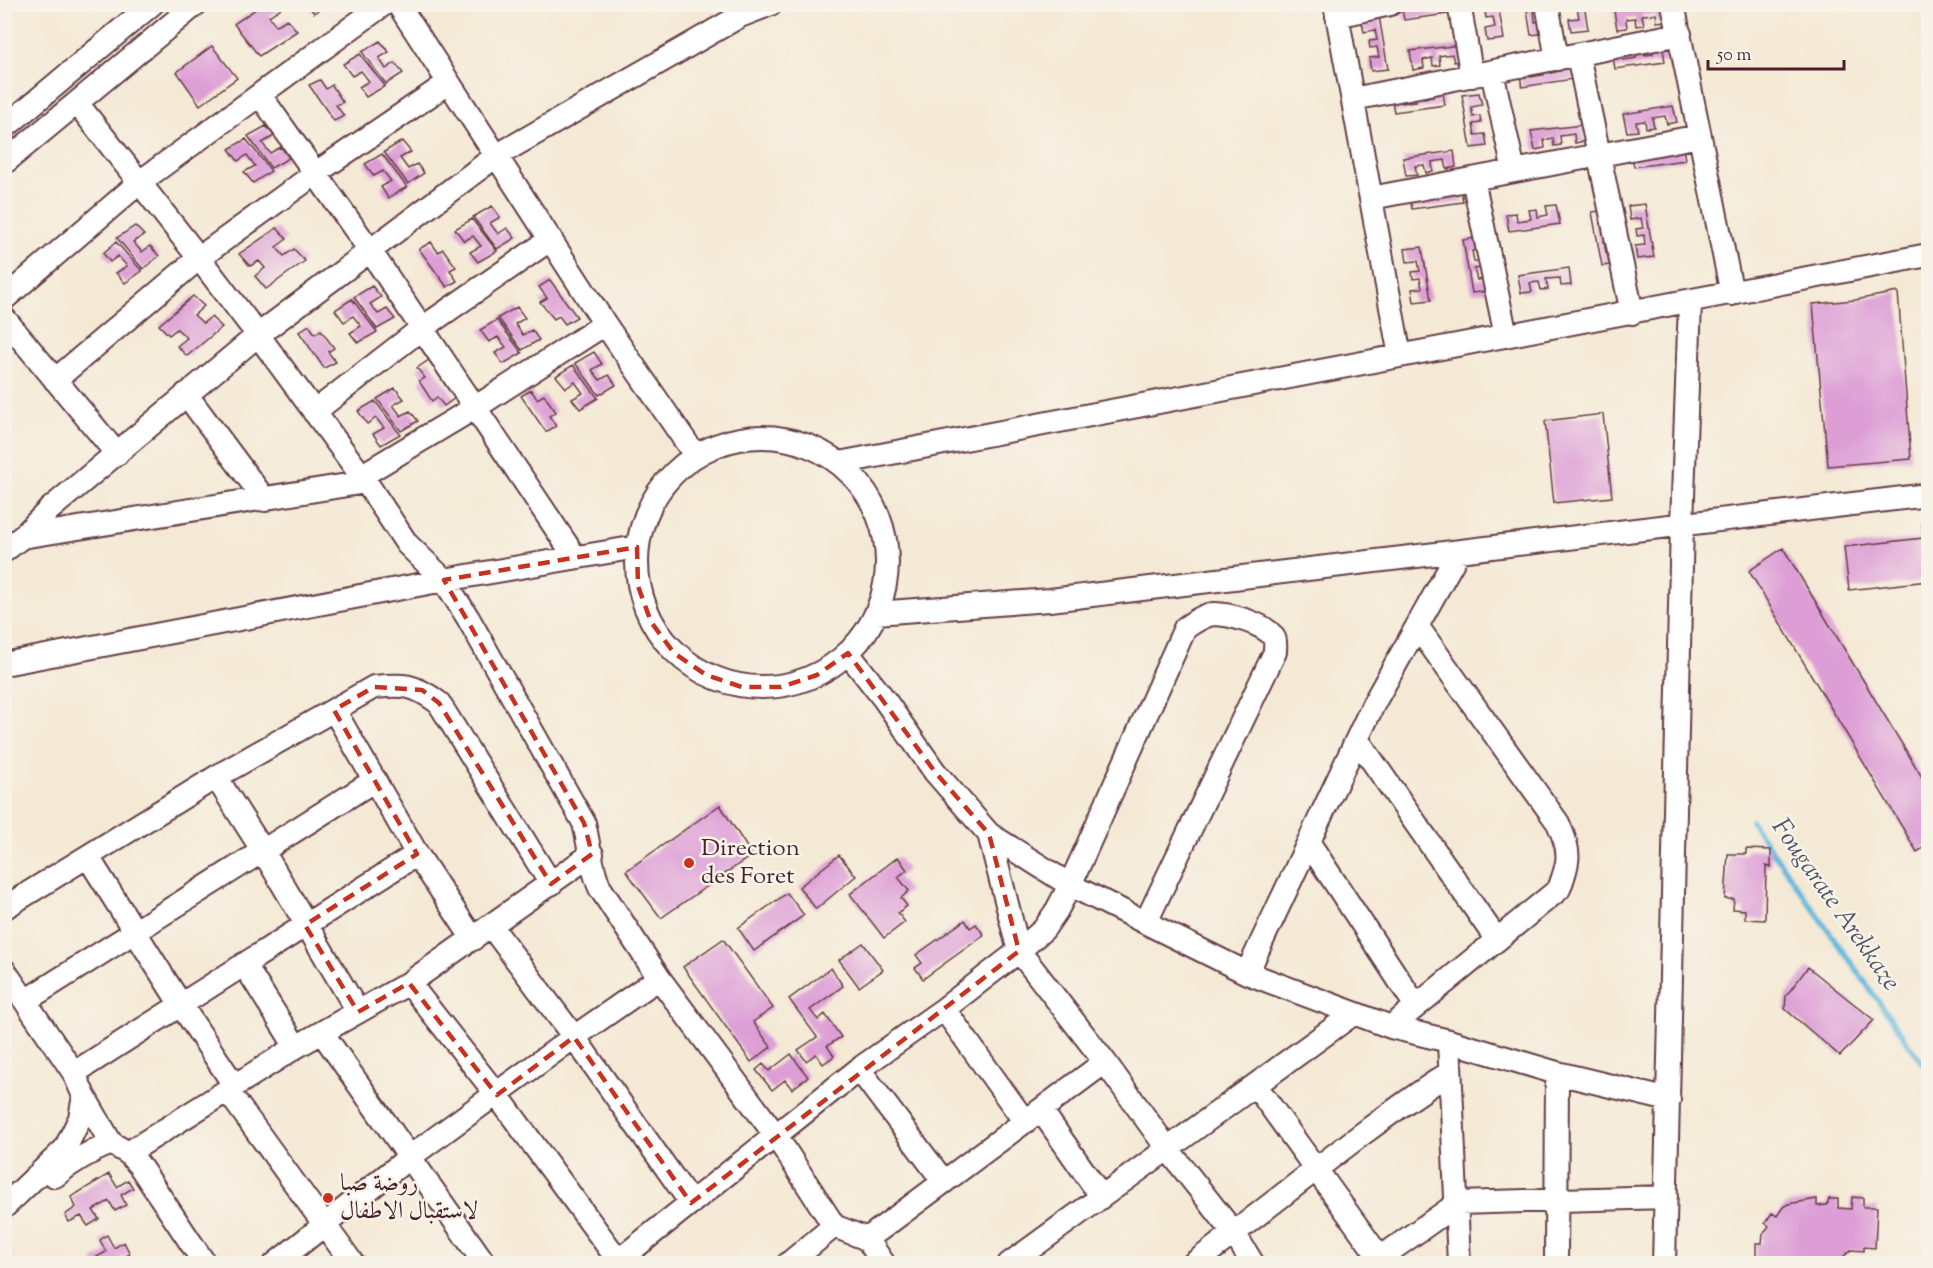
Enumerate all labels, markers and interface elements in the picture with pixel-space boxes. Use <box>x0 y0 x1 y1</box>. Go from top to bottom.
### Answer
scale bar <box>1708 33 1844 71</box>
text: 50 m <box>1716 43 1752 69</box>
water label: Fougarate Arekkaze <box>1762 811 1908 999</box>
place label: Direction des Foret <box>701 832 800 894</box>
marker: Direction des Foret <box>682 856 696 870</box>
place label: روضة صبا لاستقبال الاطفال <box>340 1167 478 1229</box>
marker: روضة صبا لاستقبال الاطفال <box>321 1191 335 1205</box>

